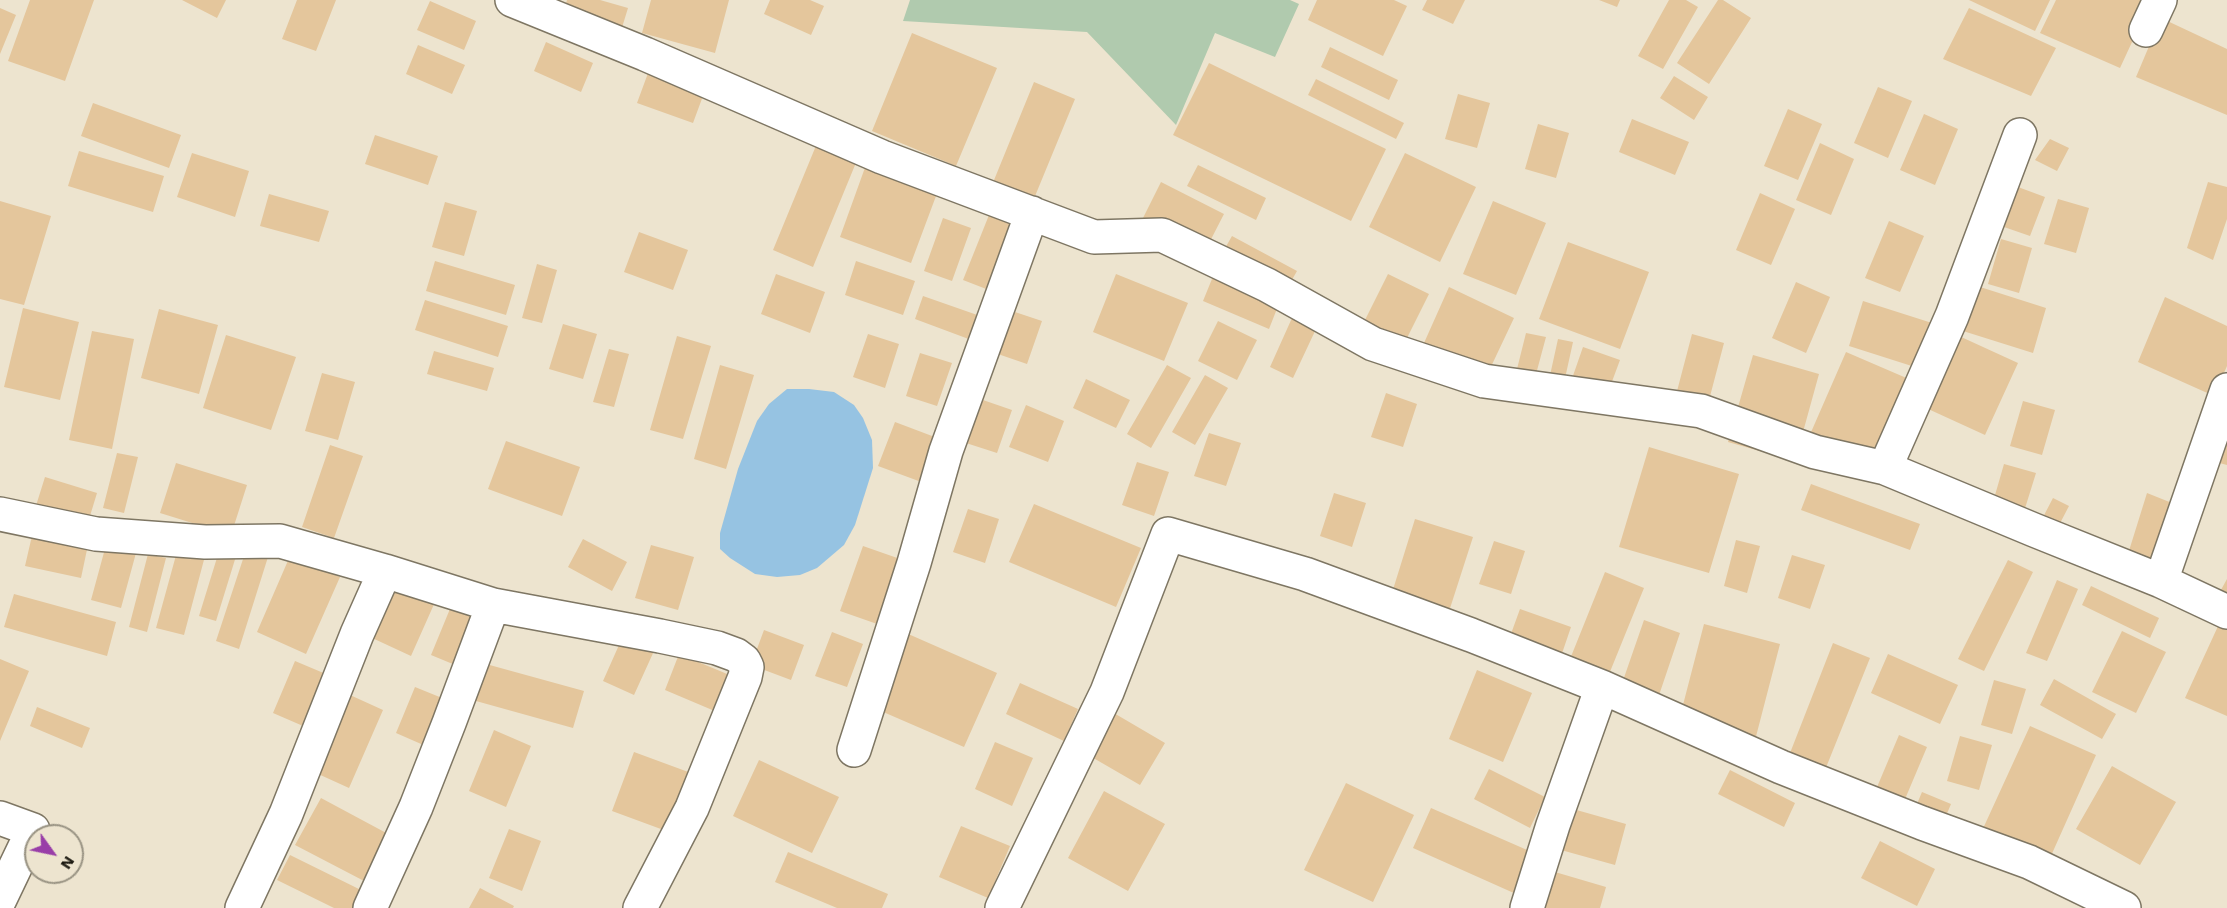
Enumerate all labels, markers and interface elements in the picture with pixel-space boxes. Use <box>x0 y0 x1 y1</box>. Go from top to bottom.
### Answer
north arrow <box>24 824 84 884</box>
text: N <box>57 853 79 873</box>

